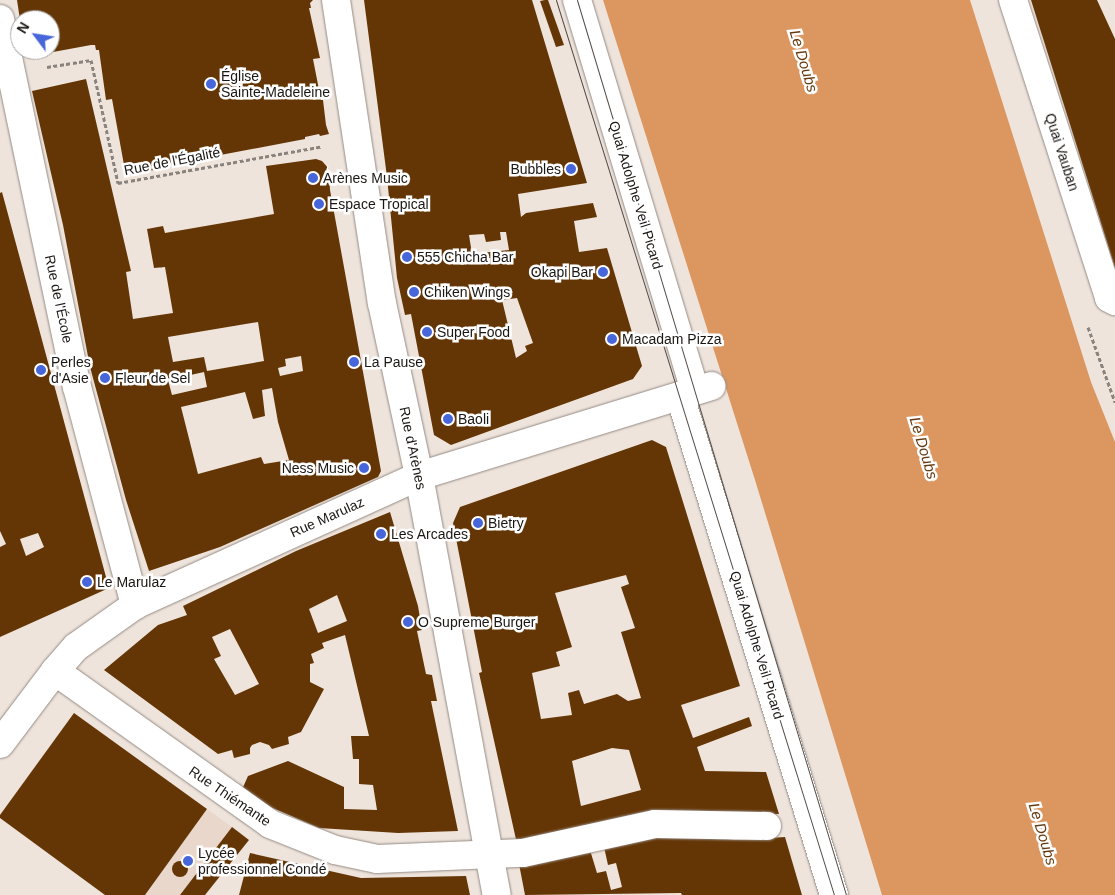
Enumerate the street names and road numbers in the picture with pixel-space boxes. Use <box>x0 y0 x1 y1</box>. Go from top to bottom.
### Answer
street label: Quai Vauban <box>1042 111 1082 193</box>
street label: Quai Adolphe Veil Picard <box>605 118 667 272</box>
street label: Rue de l'Égalité <box>122 143 222 179</box>
street label: Rue de l'École <box>41 253 77 345</box>
street label: Rue d'Arènes <box>396 405 430 491</box>
street label: Rue Marulaz <box>287 493 367 541</box>
street label: Quai Adolphe Veil Picard <box>726 568 788 722</box>
street label: Rue Thiémante <box>186 762 274 830</box>

